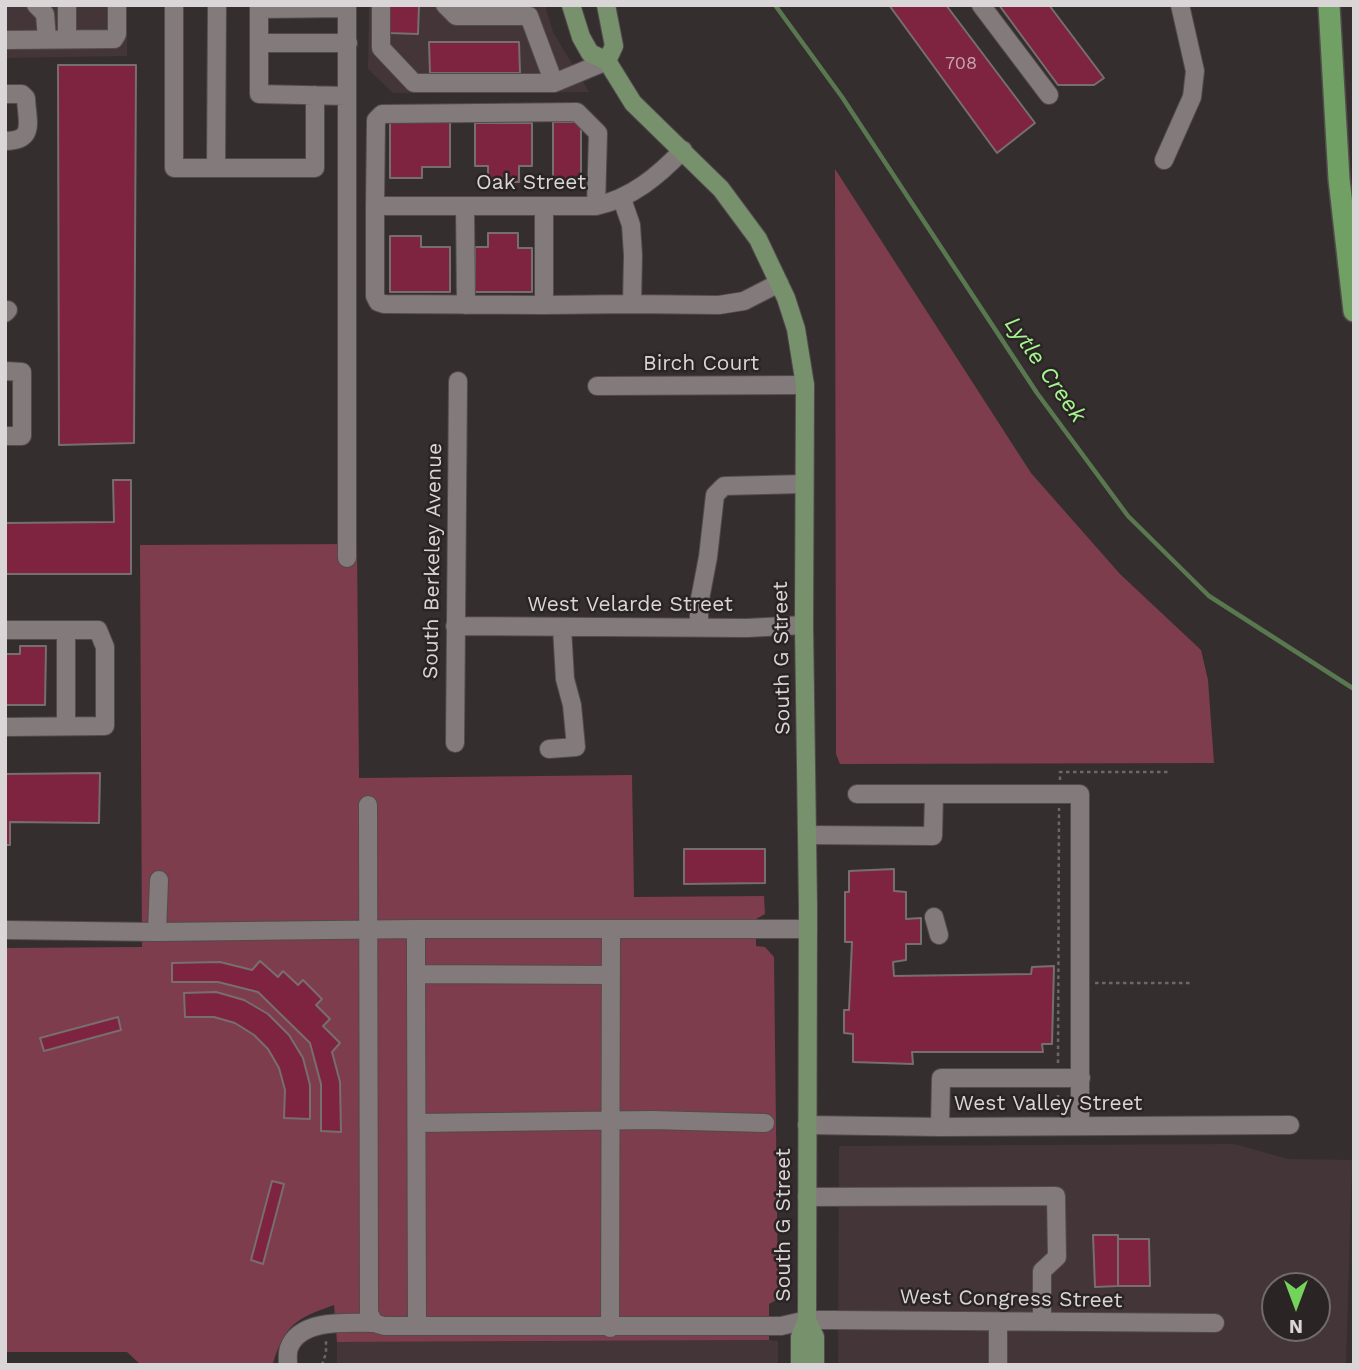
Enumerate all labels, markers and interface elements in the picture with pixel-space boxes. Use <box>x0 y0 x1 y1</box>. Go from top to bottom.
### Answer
house number: 708 <box>945 53 977 75</box>
street label: Oak Street <box>476 170 586 196</box>
water label: Lytle Creek <box>998 312 1092 428</box>
street label: Birch Court <box>643 351 759 377</box>
street label: South Berkeley Avenue <box>418 443 448 679</box>
street label: South G Street <box>768 581 796 735</box>
street label: West Velarde Street <box>527 592 733 618</box>
street label: West Valley Street <box>954 1091 1142 1117</box>
street label: South G Street <box>771 1148 797 1302</box>
north arrow <box>1261 1272 1331 1342</box>
street label: West Congress Street <box>899 1284 1123 1314</box>
text: N <box>1289 1315 1303 1338</box>

